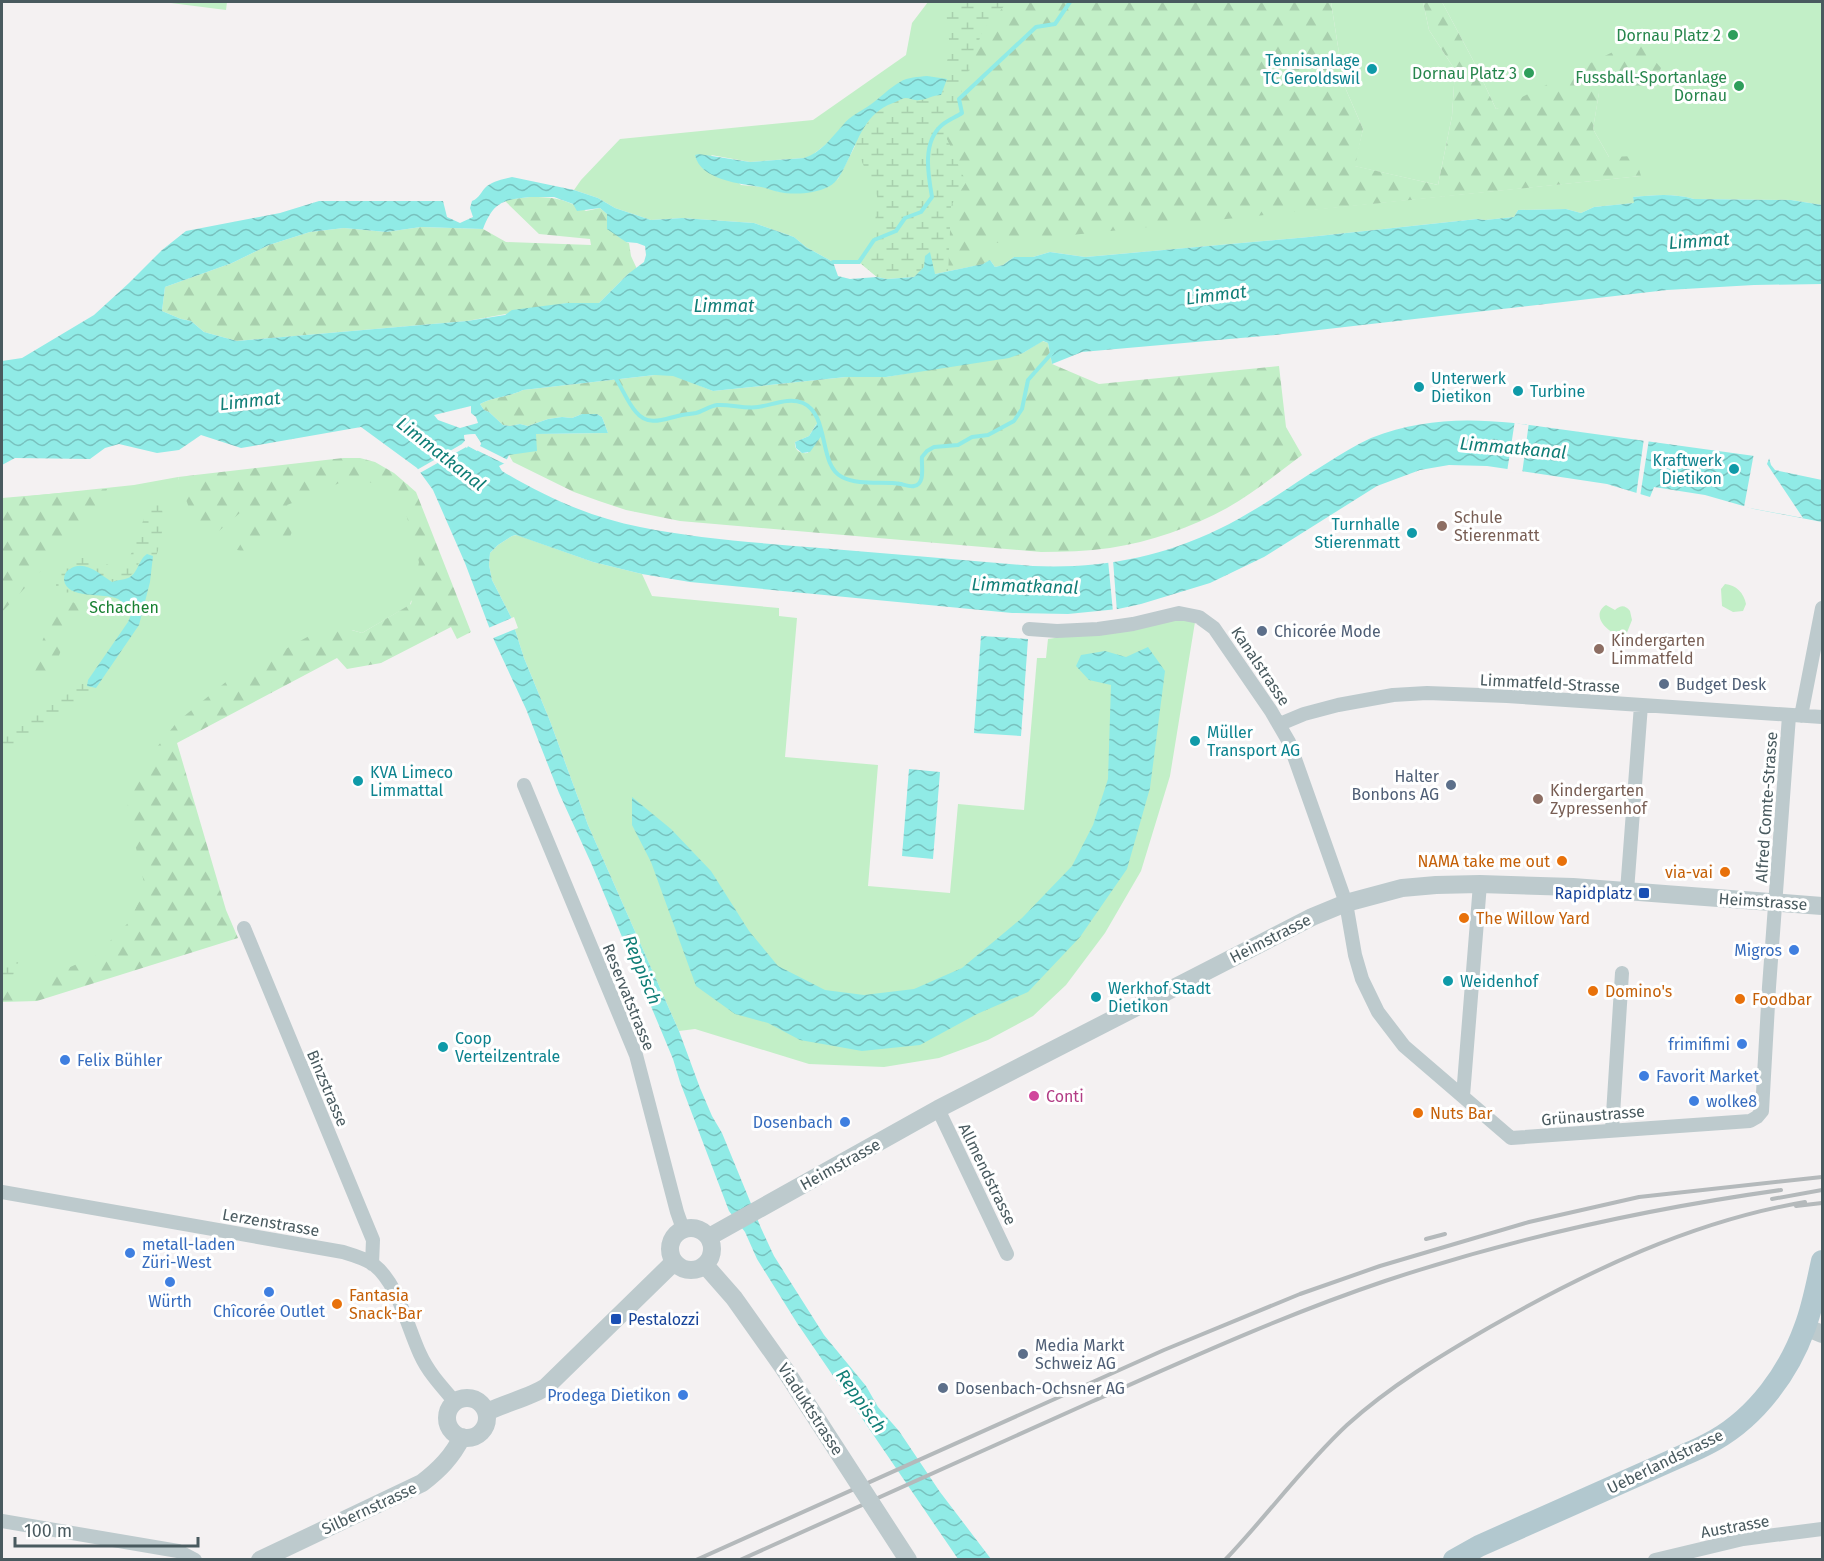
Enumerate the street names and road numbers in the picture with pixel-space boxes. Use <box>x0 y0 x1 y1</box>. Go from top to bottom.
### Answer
street label: Kanalstrasse <box>1227 623 1294 710</box>
street label: Limmatfeld-Strasse <box>1479 670 1621 697</box>
street label: Alfred Comte-Strasse <box>1752 731 1781 883</box>
street label: Heimstrasse <box>1718 889 1808 914</box>
street label: Heimstrasse <box>1226 910 1314 967</box>
street label: Reservatstrasse <box>598 941 659 1053</box>
street label: Binzstrasse <box>303 1047 352 1129</box>
street label: Grünaustrasse <box>1540 1102 1646 1129</box>
street label: Allmendstrasse <box>955 1120 1020 1228</box>
street label: Heimstrasse <box>797 1135 884 1194</box>
street label: Lerzenstrasse <box>221 1205 321 1240</box>
street label: Viaduktstrasse <box>774 1360 847 1459</box>
street label: Ueberlandstrasse <box>1604 1425 1726 1498</box>
street label: Silbernstrasse <box>319 1478 420 1539</box>
street label: Austrasse <box>1699 1511 1771 1542</box>

